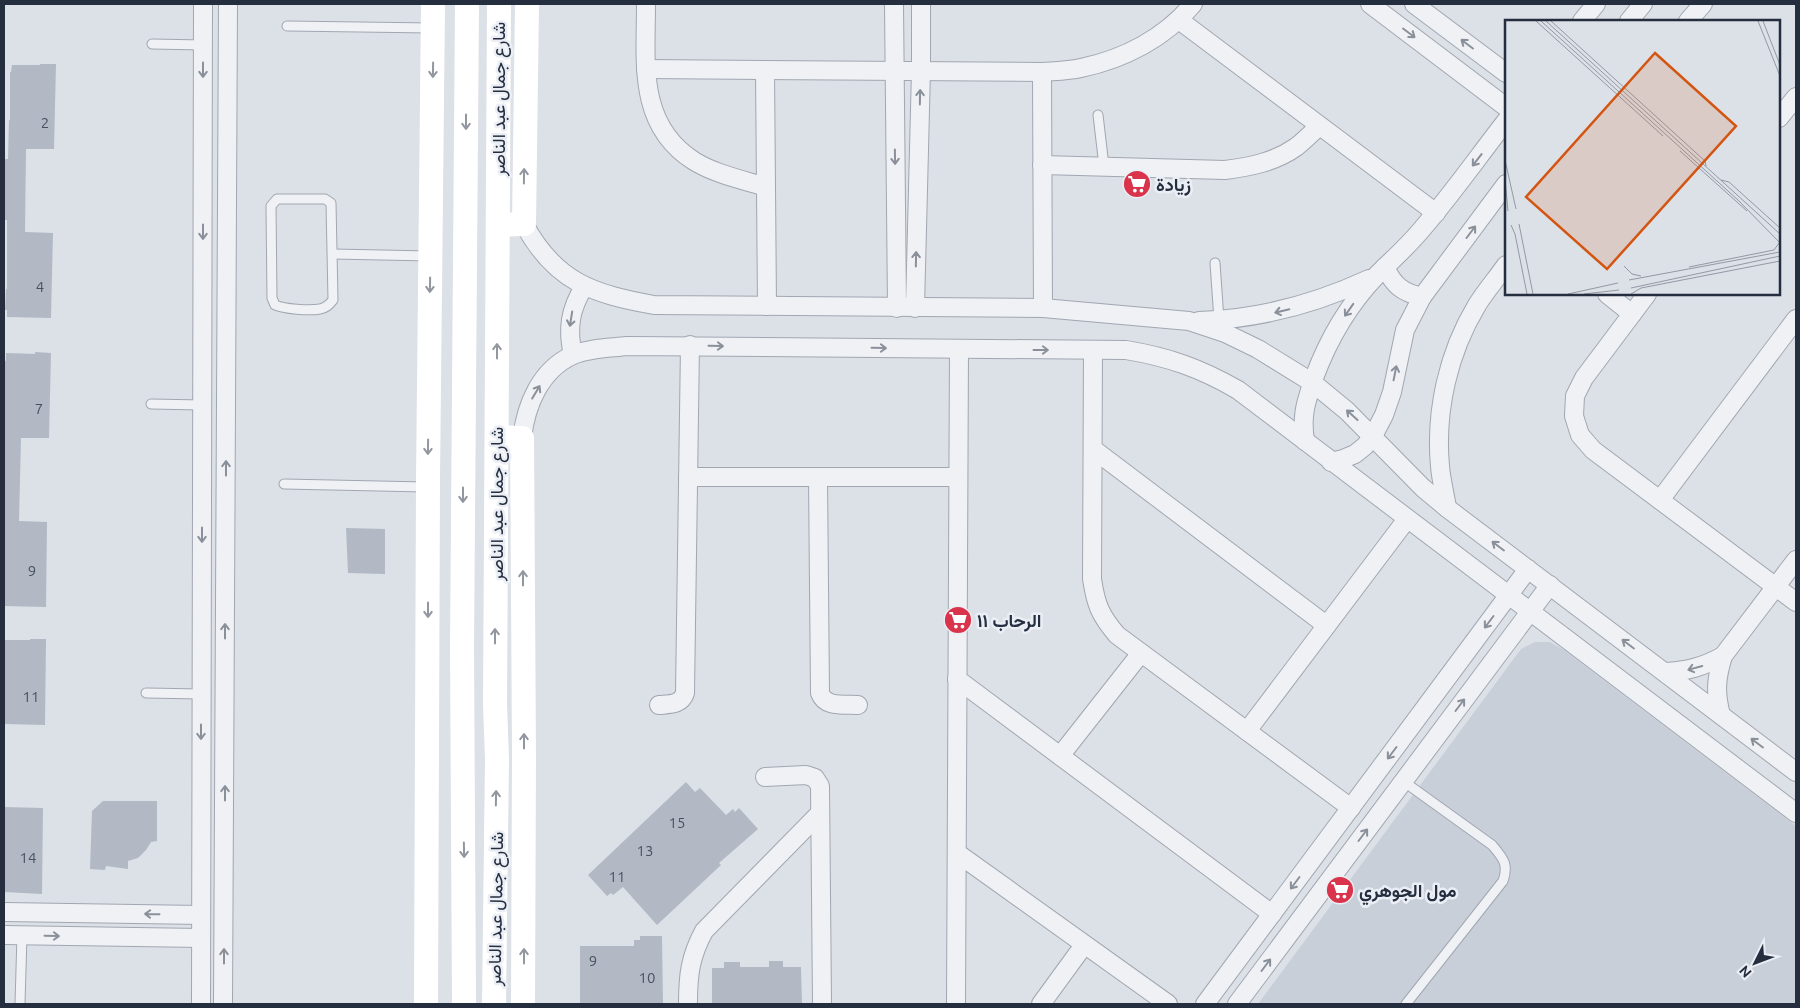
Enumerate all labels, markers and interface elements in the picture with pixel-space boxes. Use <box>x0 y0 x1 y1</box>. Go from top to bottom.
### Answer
inset map <box>1505 20 1780 295</box>
street label: شارع جمال عبد الناصر <box>488 22 511 177</box>
one-way arrow <box>1402 28 1415 39</box>
one-way arrow <box>1461 38 1474 49</box>
one-way arrow <box>198 62 208 78</box>
one-way arrow <box>428 62 437 78</box>
one-way arrow <box>915 89 925 106</box>
house number: 2 <box>41 114 49 131</box>
one-way arrow <box>461 114 471 130</box>
one-way arrow <box>890 149 900 165</box>
one-way arrow <box>1471 153 1482 166</box>
one-way arrow <box>519 168 529 184</box>
supermarket icon: زيادة <box>1122 169 1152 199</box>
place label: زيادة <box>1156 174 1191 196</box>
one-way arrow <box>198 224 208 240</box>
one-way arrow <box>1465 225 1476 238</box>
one-way arrow <box>911 251 921 268</box>
one-way arrow <box>425 276 435 293</box>
house number: 4 <box>36 278 44 295</box>
one-way arrow <box>1344 303 1354 317</box>
one-way arrow <box>1274 307 1290 316</box>
one-way arrow <box>565 311 575 327</box>
one-way arrow <box>708 341 724 351</box>
one-way arrow <box>492 343 502 359</box>
one-way arrow <box>870 343 887 353</box>
one-way arrow <box>1033 345 1049 354</box>
one-way arrow <box>1391 365 1401 381</box>
one-way arrow <box>531 385 541 399</box>
house number: 7 <box>35 400 43 417</box>
one-way arrow <box>1345 409 1358 421</box>
street label: شارع جمال عبد الناصر <box>486 427 509 582</box>
one-way arrow <box>424 439 433 455</box>
one-way arrow <box>221 460 231 476</box>
one-way arrow <box>458 486 468 503</box>
one-way arrow <box>197 526 207 543</box>
one-way arrow <box>1492 541 1505 552</box>
house number: 9 <box>28 562 36 579</box>
one-way arrow <box>518 570 528 586</box>
one-way arrow <box>423 602 432 618</box>
supermarket icon: الرحاب ١١ <box>943 605 973 635</box>
place label: الرحاب ١١ <box>977 610 1041 632</box>
one-way arrow <box>1483 615 1494 628</box>
one-way arrow <box>220 623 230 639</box>
one-way arrow <box>491 628 500 644</box>
one-way arrow <box>1622 639 1635 650</box>
one-way arrow <box>1687 664 1703 674</box>
house number: 11 <box>23 688 39 705</box>
one-way arrow <box>1455 698 1465 712</box>
one-way arrow <box>196 724 206 740</box>
one-way arrow <box>519 733 529 749</box>
one-way arrow <box>1751 737 1764 748</box>
one-way arrow <box>1387 746 1397 760</box>
one-way arrow <box>220 785 230 802</box>
one-way arrow <box>491 790 501 806</box>
house number: 15 <box>669 814 685 831</box>
one-way arrow <box>1358 828 1368 842</box>
street label: شارع جمال عبد الناصر <box>484 832 509 987</box>
one-way arrow <box>459 842 469 858</box>
house number: 13 <box>637 842 653 859</box>
house number: 14 <box>20 849 36 866</box>
house number: 11 <box>609 868 625 885</box>
supermarket icon: مول الجوهري <box>1325 875 1355 905</box>
one-way arrow <box>1290 876 1300 890</box>
place label: مول الجوهري <box>1359 880 1457 906</box>
one-way arrow <box>144 910 160 919</box>
one-way arrow <box>44 931 60 940</box>
north arrow <box>1730 938 1780 988</box>
one-way arrow <box>219 948 229 964</box>
one-way arrow <box>519 948 528 964</box>
house number: 9 <box>589 952 597 969</box>
one-way arrow <box>1260 959 1271 972</box>
text: N <box>1736 962 1755 981</box>
house number: 10 <box>639 969 655 986</box>

